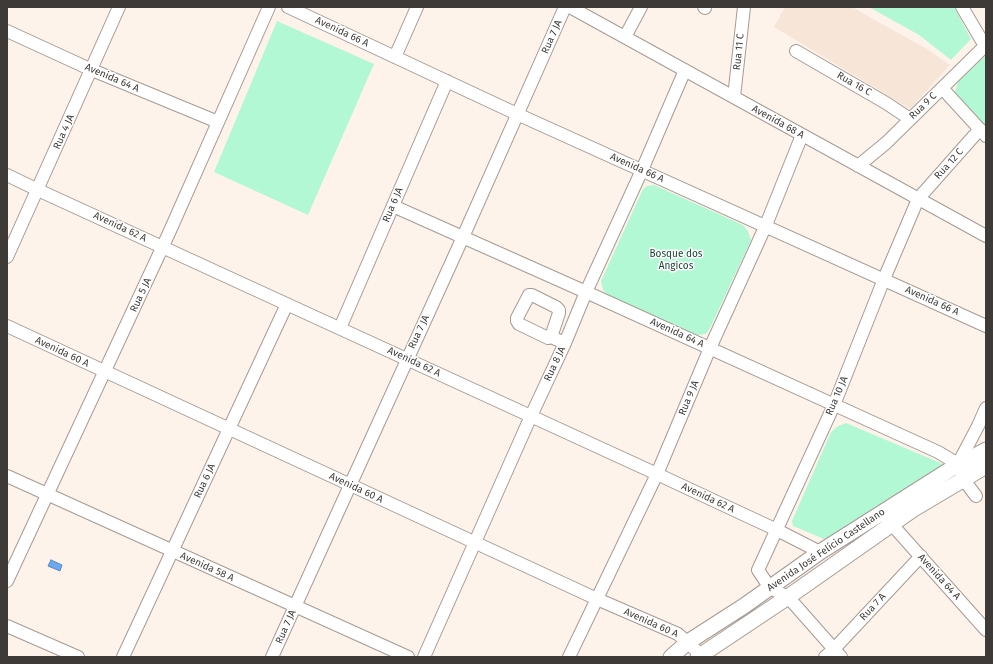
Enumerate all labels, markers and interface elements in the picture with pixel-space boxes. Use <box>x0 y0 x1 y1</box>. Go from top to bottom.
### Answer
street label: Avenida 66 A <box>313 14 371 50</box>
street label: Rua 7 JA <box>539 18 565 56</box>
street label: Rua 11 C <box>731 33 747 71</box>
street label: Avenida 64 A <box>83 61 141 95</box>
street label: Rua 16 C <box>835 69 873 99</box>
street label: Rua 9 C <box>907 90 939 122</box>
street label: Avenida 68 A <box>750 103 806 141</box>
street label: Rua 4 JA <box>51 113 77 151</box>
street label: Rua 12 C <box>932 146 966 182</box>
street label: Avenida 66 A <box>608 151 666 185</box>
street label: Rua 6 JA <box>380 186 406 224</box>
street label: Avenida 62 A <box>91 209 149 245</box>
park label: Bosque dos Angicos <box>650 248 702 272</box>
street label: Rua 5 JA <box>128 276 154 314</box>
street label: Avenida 66 A <box>903 284 961 318</box>
street label: Rua 7 JA <box>406 313 432 351</box>
street label: Avenida 64 A <box>648 316 706 350</box>
street label: Avenida 60 A <box>33 334 91 370</box>
street label: Avenida 62 A <box>385 344 443 380</box>
street label: Rua 8 JA <box>542 345 568 383</box>
street label: Rua 10 JA <box>823 375 851 417</box>
street label: Rua 9 JA <box>676 379 702 417</box>
street label: Rua 6 JA <box>192 462 218 500</box>
street label: Avenida 60 A <box>327 470 385 506</box>
street label: Avenida 62 A <box>679 480 737 516</box>
street label: Avenida José Felício Castellano <box>765 506 887 594</box>
street label: Avenida 58 A <box>178 550 236 584</box>
street label: Avenida 64 A <box>915 551 963 603</box>
street label: Rua 7 A <box>857 591 889 623</box>
street label: Avenida 60 A <box>622 606 680 640</box>
street label: Rua 7 JA <box>273 608 299 646</box>

